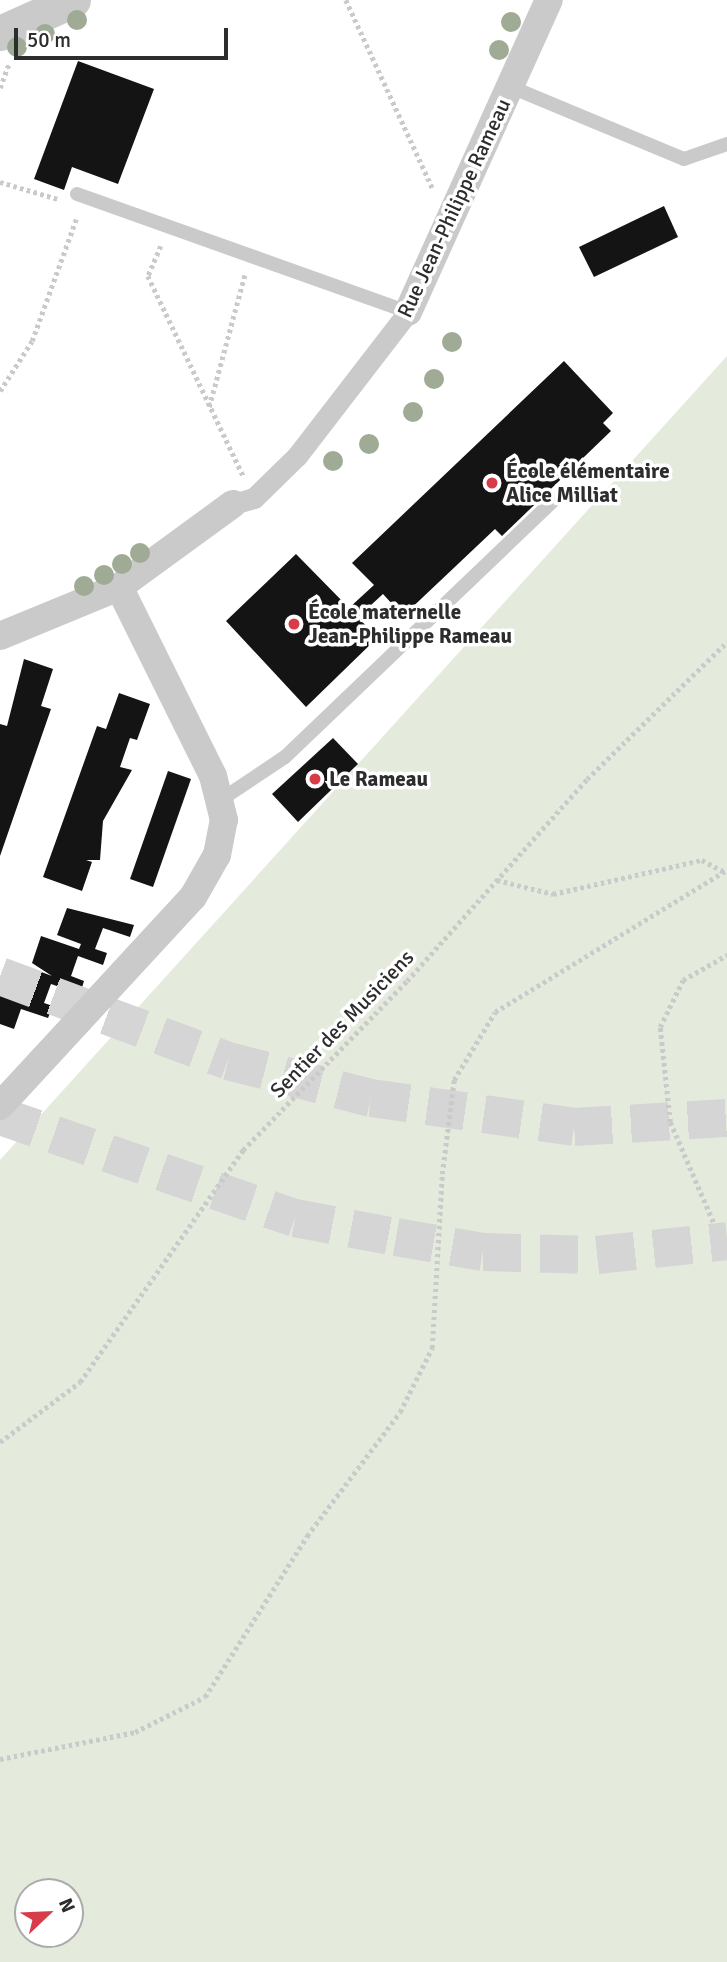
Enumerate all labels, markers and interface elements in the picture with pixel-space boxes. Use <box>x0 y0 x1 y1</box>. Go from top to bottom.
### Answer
scale bar <box>18 14 231 58</box>
text: 50 m <box>27 27 71 53</box>
street label: Rue Jean-Philippe Rameau <box>392 94 516 322</box>
place label: École élémentaire Alice Milliat <box>506 458 670 508</box>
marker: École élémentaire Alice Milliat <box>484 475 500 491</box>
place label: École maternelle Jean-Philippe Rameau <box>308 599 512 649</box>
marker: École maternelle Jean-Philippe Rameau <box>286 616 302 632</box>
place label: Le Rameau <box>329 766 428 792</box>
marker: Le Rameau <box>307 771 323 787</box>
street label: Sentier des Musiciens <box>265 945 419 1103</box>
north arrow <box>14 1878 84 1948</box>
text: N <box>53 1895 80 1916</box>

